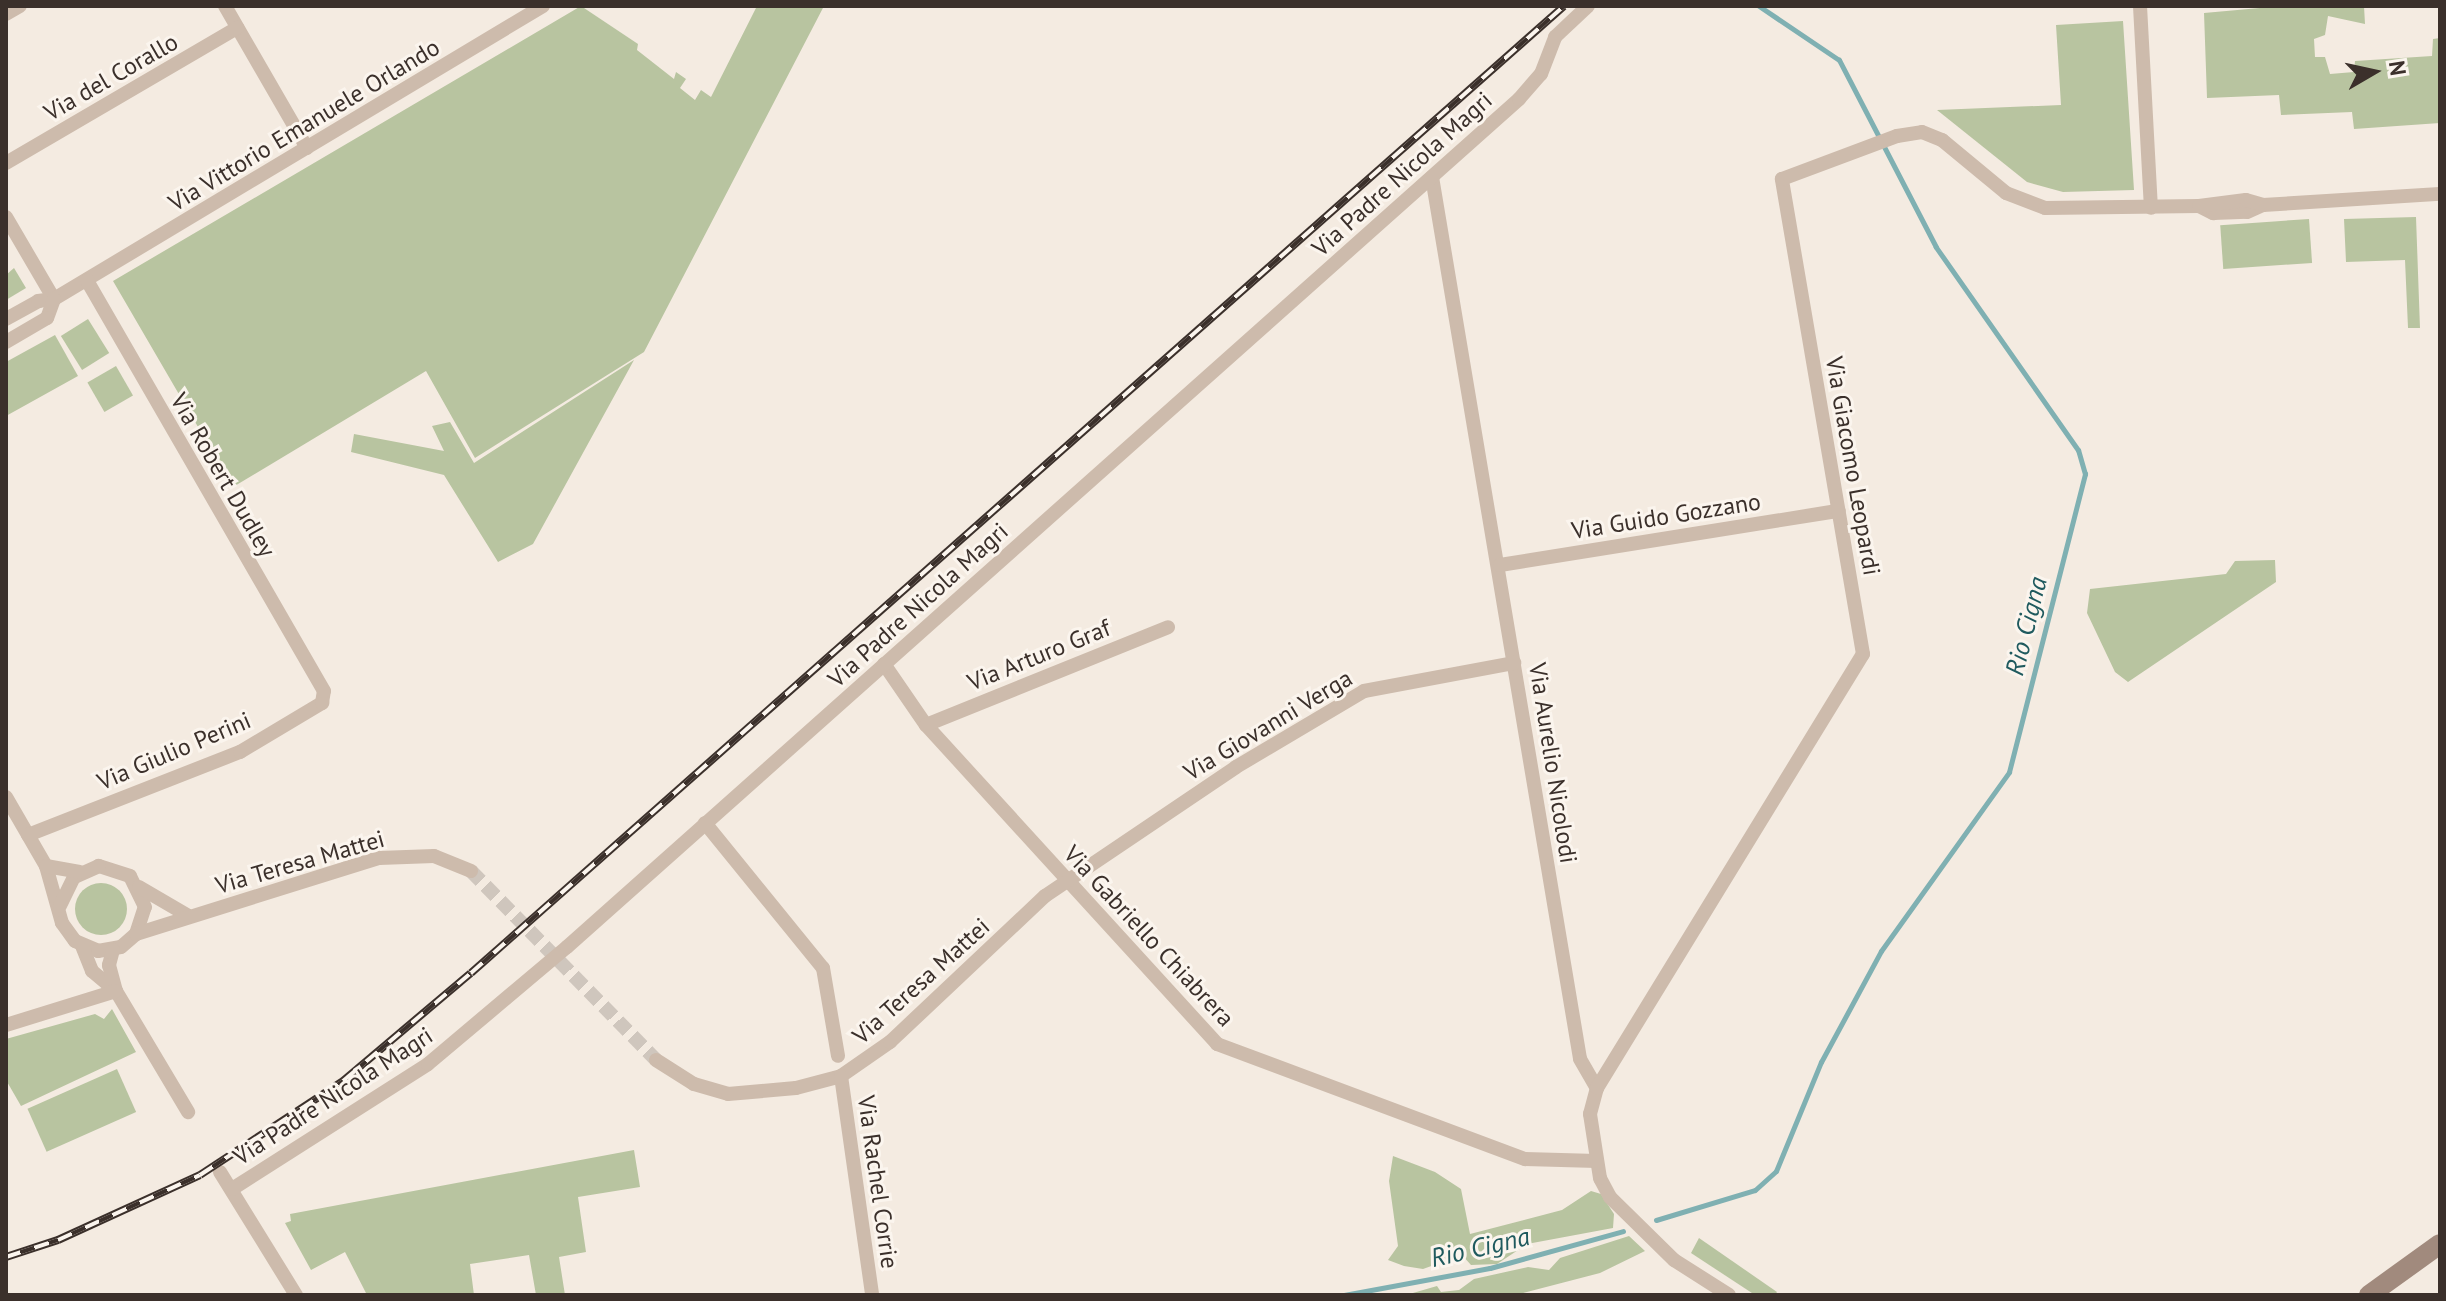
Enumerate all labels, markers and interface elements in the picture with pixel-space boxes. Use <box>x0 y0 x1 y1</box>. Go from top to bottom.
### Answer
street label: Via del Corallo <box>39 27 183 127</box>
street label: Via Vittorio Emanuele Orlando <box>163 32 445 218</box>
north arrow <box>2334 32 2414 112</box>
text: N <box>2383 59 2413 78</box>
street label: Via Padre Nicola Magri <box>1306 86 1498 262</box>
street label: Via Giacomo Leopardi <box>1820 354 1886 578</box>
street label: Via Robert Dudley <box>164 388 282 562</box>
street label: Via Guido Gozzano <box>1569 487 1763 545</box>
street label: Via Padre Nicola Magri <box>822 517 1014 693</box>
water label: Rio Cigna <box>1999 573 2053 679</box>
street label: Via Arturo Graf <box>963 613 1115 697</box>
street label: Via Aurelio Nicolodi <box>1523 660 1583 866</box>
street label: Via Giovanni Verga <box>1178 663 1358 787</box>
street label: Via Giulio Perini <box>93 706 255 796</box>
street label: Via Teresa Mattei <box>212 824 388 900</box>
street label: Via Gabriello Chiabrera <box>1058 840 1240 1032</box>
street label: Via Teresa Mattei <box>846 912 996 1050</box>
street label: Via Padre Nicola Magri <box>228 1021 438 1171</box>
street label: Via Rachel Corrie <box>852 1094 904 1270</box>
water label: Rio Cigna <box>1427 1220 1533 1274</box>

